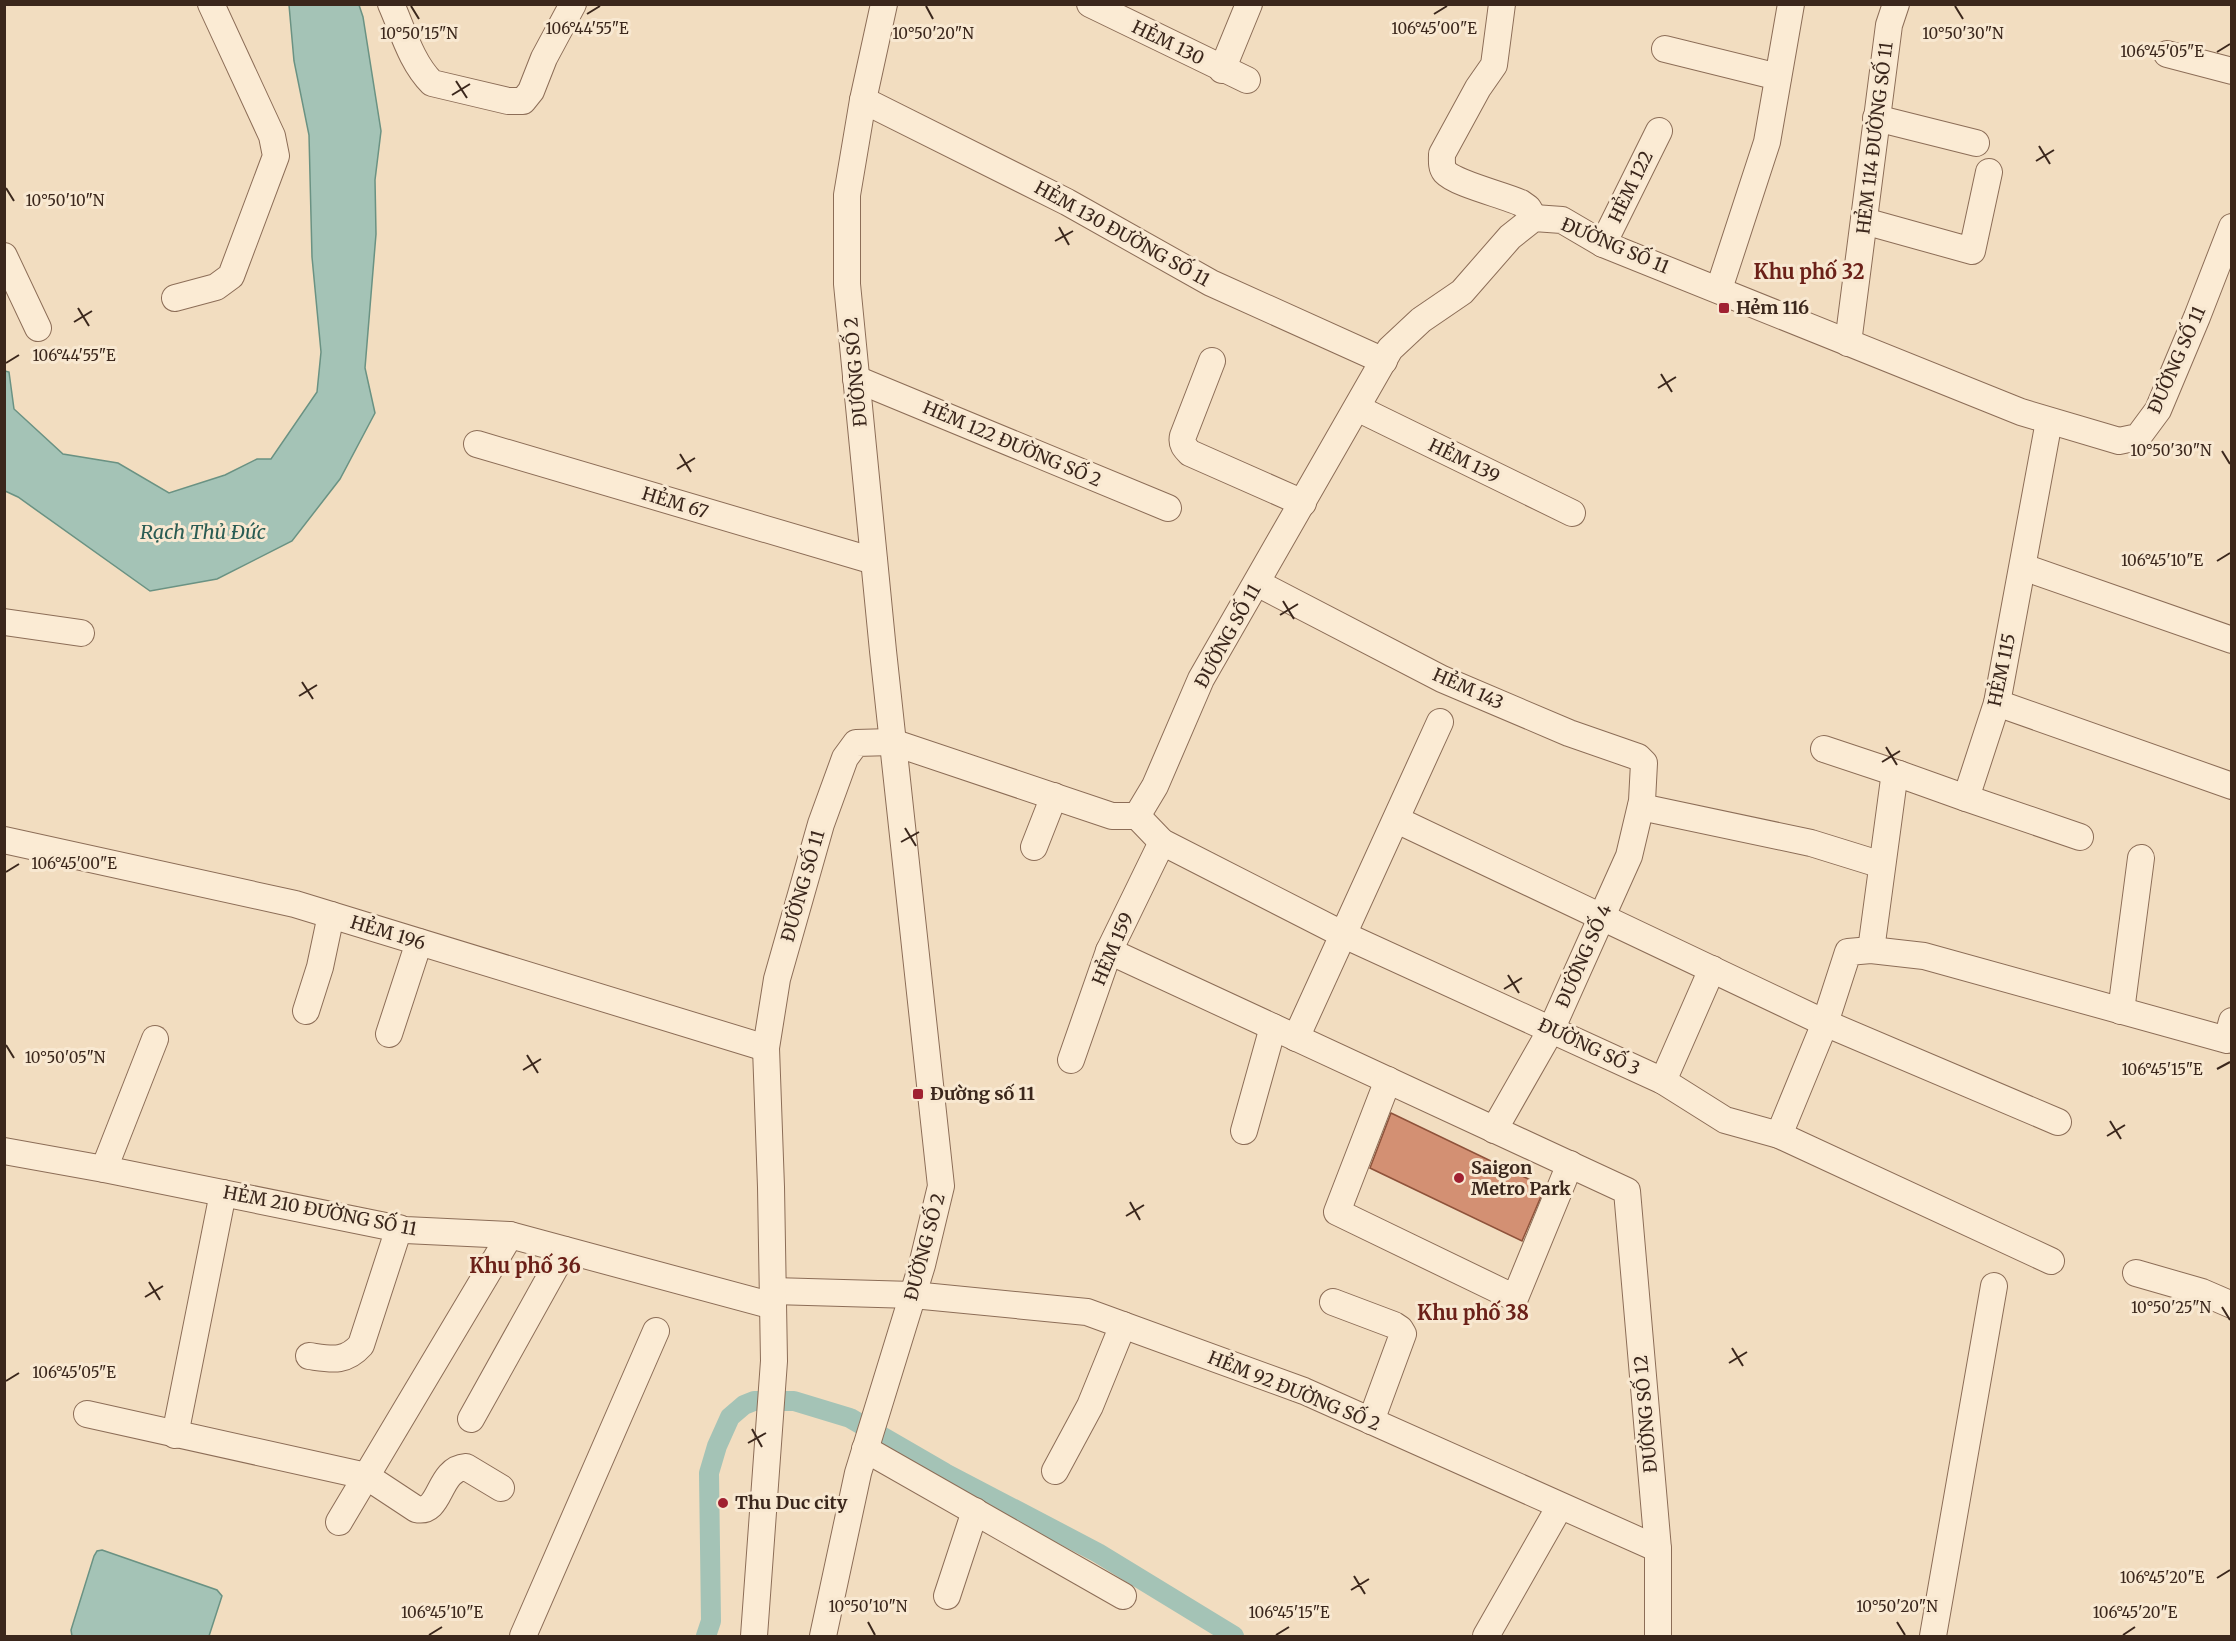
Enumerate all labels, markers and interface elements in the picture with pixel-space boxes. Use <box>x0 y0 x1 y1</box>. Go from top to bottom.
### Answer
street label: HẺM 130 <box>1128 15 1208 70</box>
text: 106°44'55"E <box>545 19 629 38</box>
text: 106°45'00"E <box>1391 19 1477 38</box>
text: 10°50'15"N <box>380 24 458 43</box>
text: 10°50'20"N <box>892 24 974 43</box>
text: 10°50'30"N <box>1922 24 2004 43</box>
street label: HẺM 114 ĐƯỜNG SỐ 11 <box>1849 40 1898 235</box>
text: 106°45'05"E <box>2120 42 2204 61</box>
street label: HẺM 122 <box>1603 147 1658 227</box>
street label: HẺM 130 ĐƯỜNG SỐ 11 <box>1030 174 1215 291</box>
text: 10°50'10"N <box>26 191 105 210</box>
street label: ĐƯỜNG SỐ 11 <box>1558 211 1673 279</box>
district label: Khu phố 32 <box>1754 258 1865 284</box>
place label: Hẻm 116 <box>1736 296 1809 319</box>
marker: Hẻm 116 <box>1717 301 1731 315</box>
street label: ĐƯỜNG SỐ 11 <box>2141 302 2210 417</box>
street label: ĐƯỜNG SỐ 2 <box>837 316 872 428</box>
text: 106°44'55"E <box>32 346 116 365</box>
street label: HẺM 122 ĐƯỜNG SỐ 2 <box>919 394 1106 492</box>
street label: HẺM 139 <box>1425 433 1504 488</box>
text: 10°50'30"N <box>2130 441 2212 460</box>
street label: HẺM 67 <box>639 482 711 523</box>
water label: Rạch Thủ Đức <box>140 519 266 544</box>
text: 106°45'10"E <box>2121 551 2203 570</box>
street label: ĐƯỜNG SỐ 11 <box>1188 579 1266 692</box>
street label: HẺM 115 <box>1983 631 2020 708</box>
street label: HẺM 143 <box>1429 663 1507 714</box>
street label: ĐƯỜNG SỐ 11 <box>774 827 829 944</box>
text: 106°45'00"E <box>31 854 117 873</box>
street label: ĐƯỜNG SỐ 4 <box>1549 900 1617 1011</box>
street label: HẺM 159 <box>1087 909 1138 989</box>
street label: HẺM 196 <box>348 910 429 955</box>
street label: ĐƯỜNG SỐ 3 <box>1535 1011 1645 1080</box>
text: 10°50'05"N <box>25 1048 106 1067</box>
text: 106°45'15"E <box>2122 1060 2203 1079</box>
place label: Đường số 11 <box>930 1082 1035 1105</box>
marker: Đường số 11 <box>911 1087 925 1101</box>
place label: Saigon Metro Park <box>1471 1156 1571 1200</box>
marker: Saigon Metro Park <box>1452 1171 1466 1185</box>
street label: HẺM 210 ĐƯỜNG SỐ 11 <box>221 1178 419 1241</box>
street label: ĐƯỜNG SỐ 2 <box>897 1190 950 1303</box>
district label: Khu phố 36 <box>469 1252 581 1278</box>
text: 10°50'25"N <box>2131 1298 2211 1317</box>
district label: Khu phố 38 <box>1417 1299 1529 1325</box>
street label: HẺM 92 ĐƯỜNG SỐ 2 <box>1205 1344 1384 1436</box>
street label: ĐƯỜNG SỐ 12 <box>1627 1354 1662 1474</box>
text: 106°45'05"E <box>32 1363 116 1382</box>
place label: Thu Duc city <box>735 1491 848 1514</box>
marker: Thu Duc city <box>716 1496 730 1510</box>
text: 106°45'20"E <box>2120 1568 2205 1587</box>
text: 10°50'10"N <box>829 1597 908 1616</box>
text: 10°50'20"N <box>1856 1597 1938 1616</box>
text: 106°45'10"E <box>401 1603 483 1622</box>
text: 106°45'15"E <box>1249 1603 1330 1622</box>
text: 106°45'20"E <box>2093 1603 2178 1622</box>

